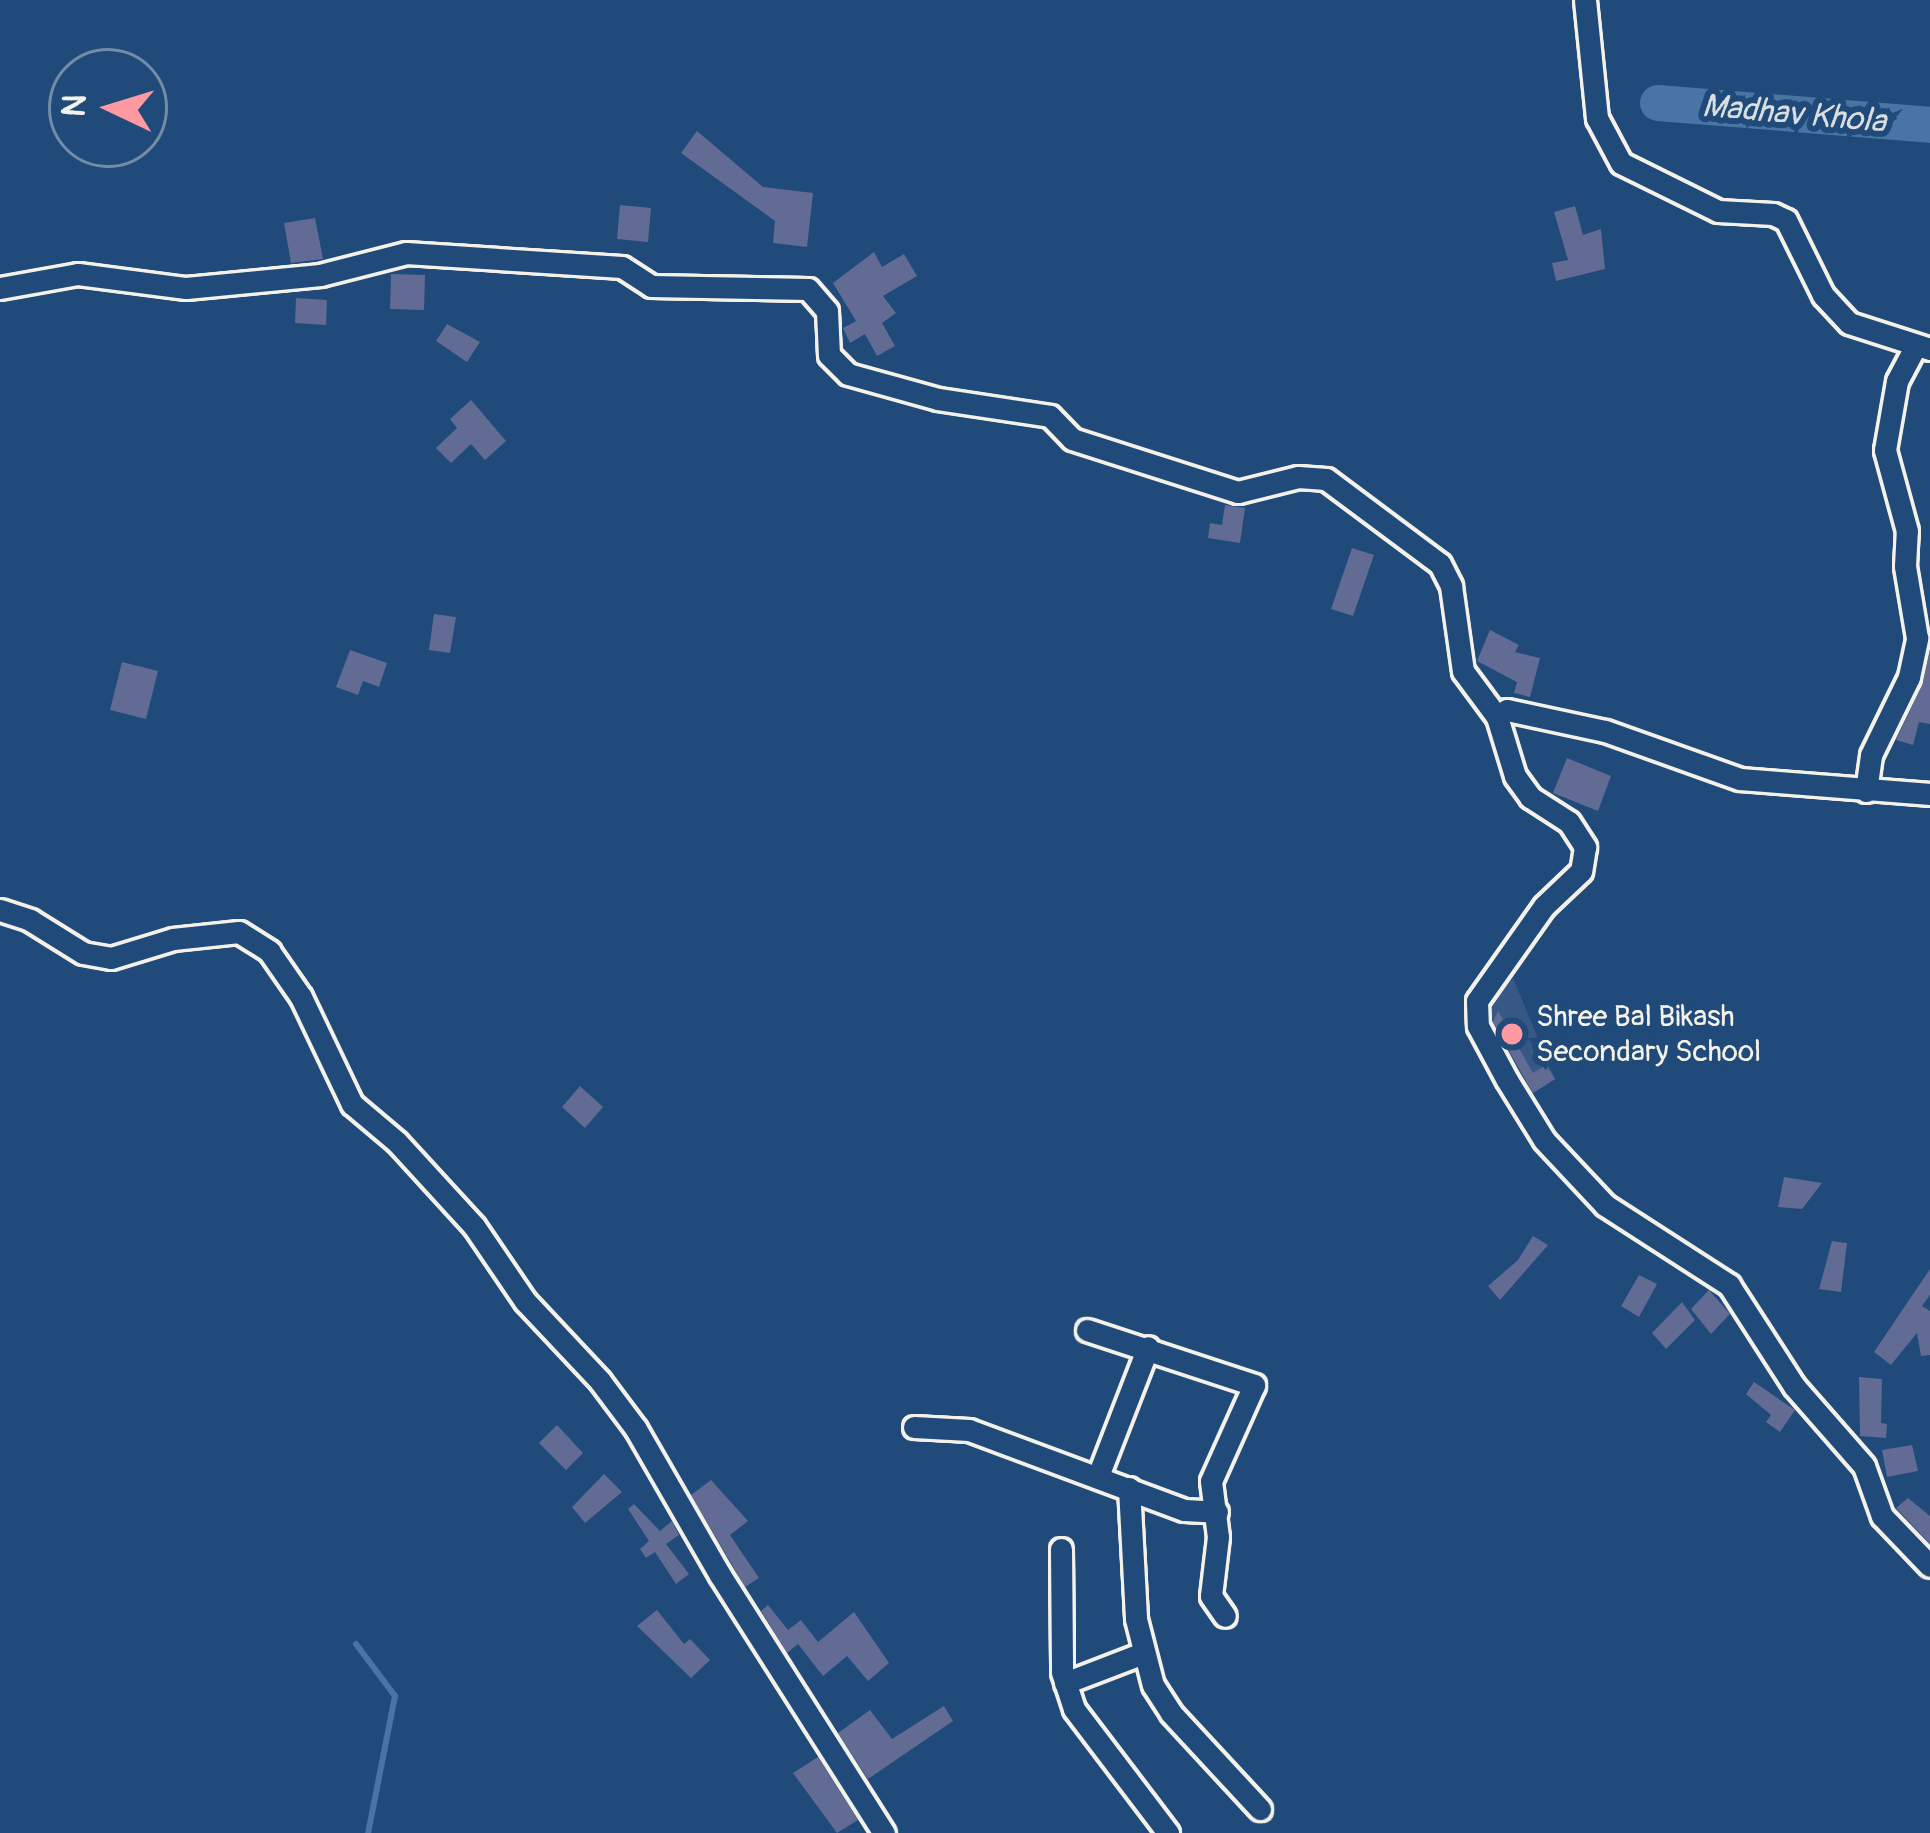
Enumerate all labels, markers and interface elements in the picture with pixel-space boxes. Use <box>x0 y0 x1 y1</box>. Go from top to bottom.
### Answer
north arrow <box>48 48 168 168</box>
water label: Madhav Khola <box>1700 86 1888 142</box>
text: N <box>53 93 96 118</box>
place label: Shree Bal Bikash Secondary School <box>1536 999 1761 1070</box>
marker: Shree Bal Bikash Secondary School <box>1499 1021 1525 1047</box>

